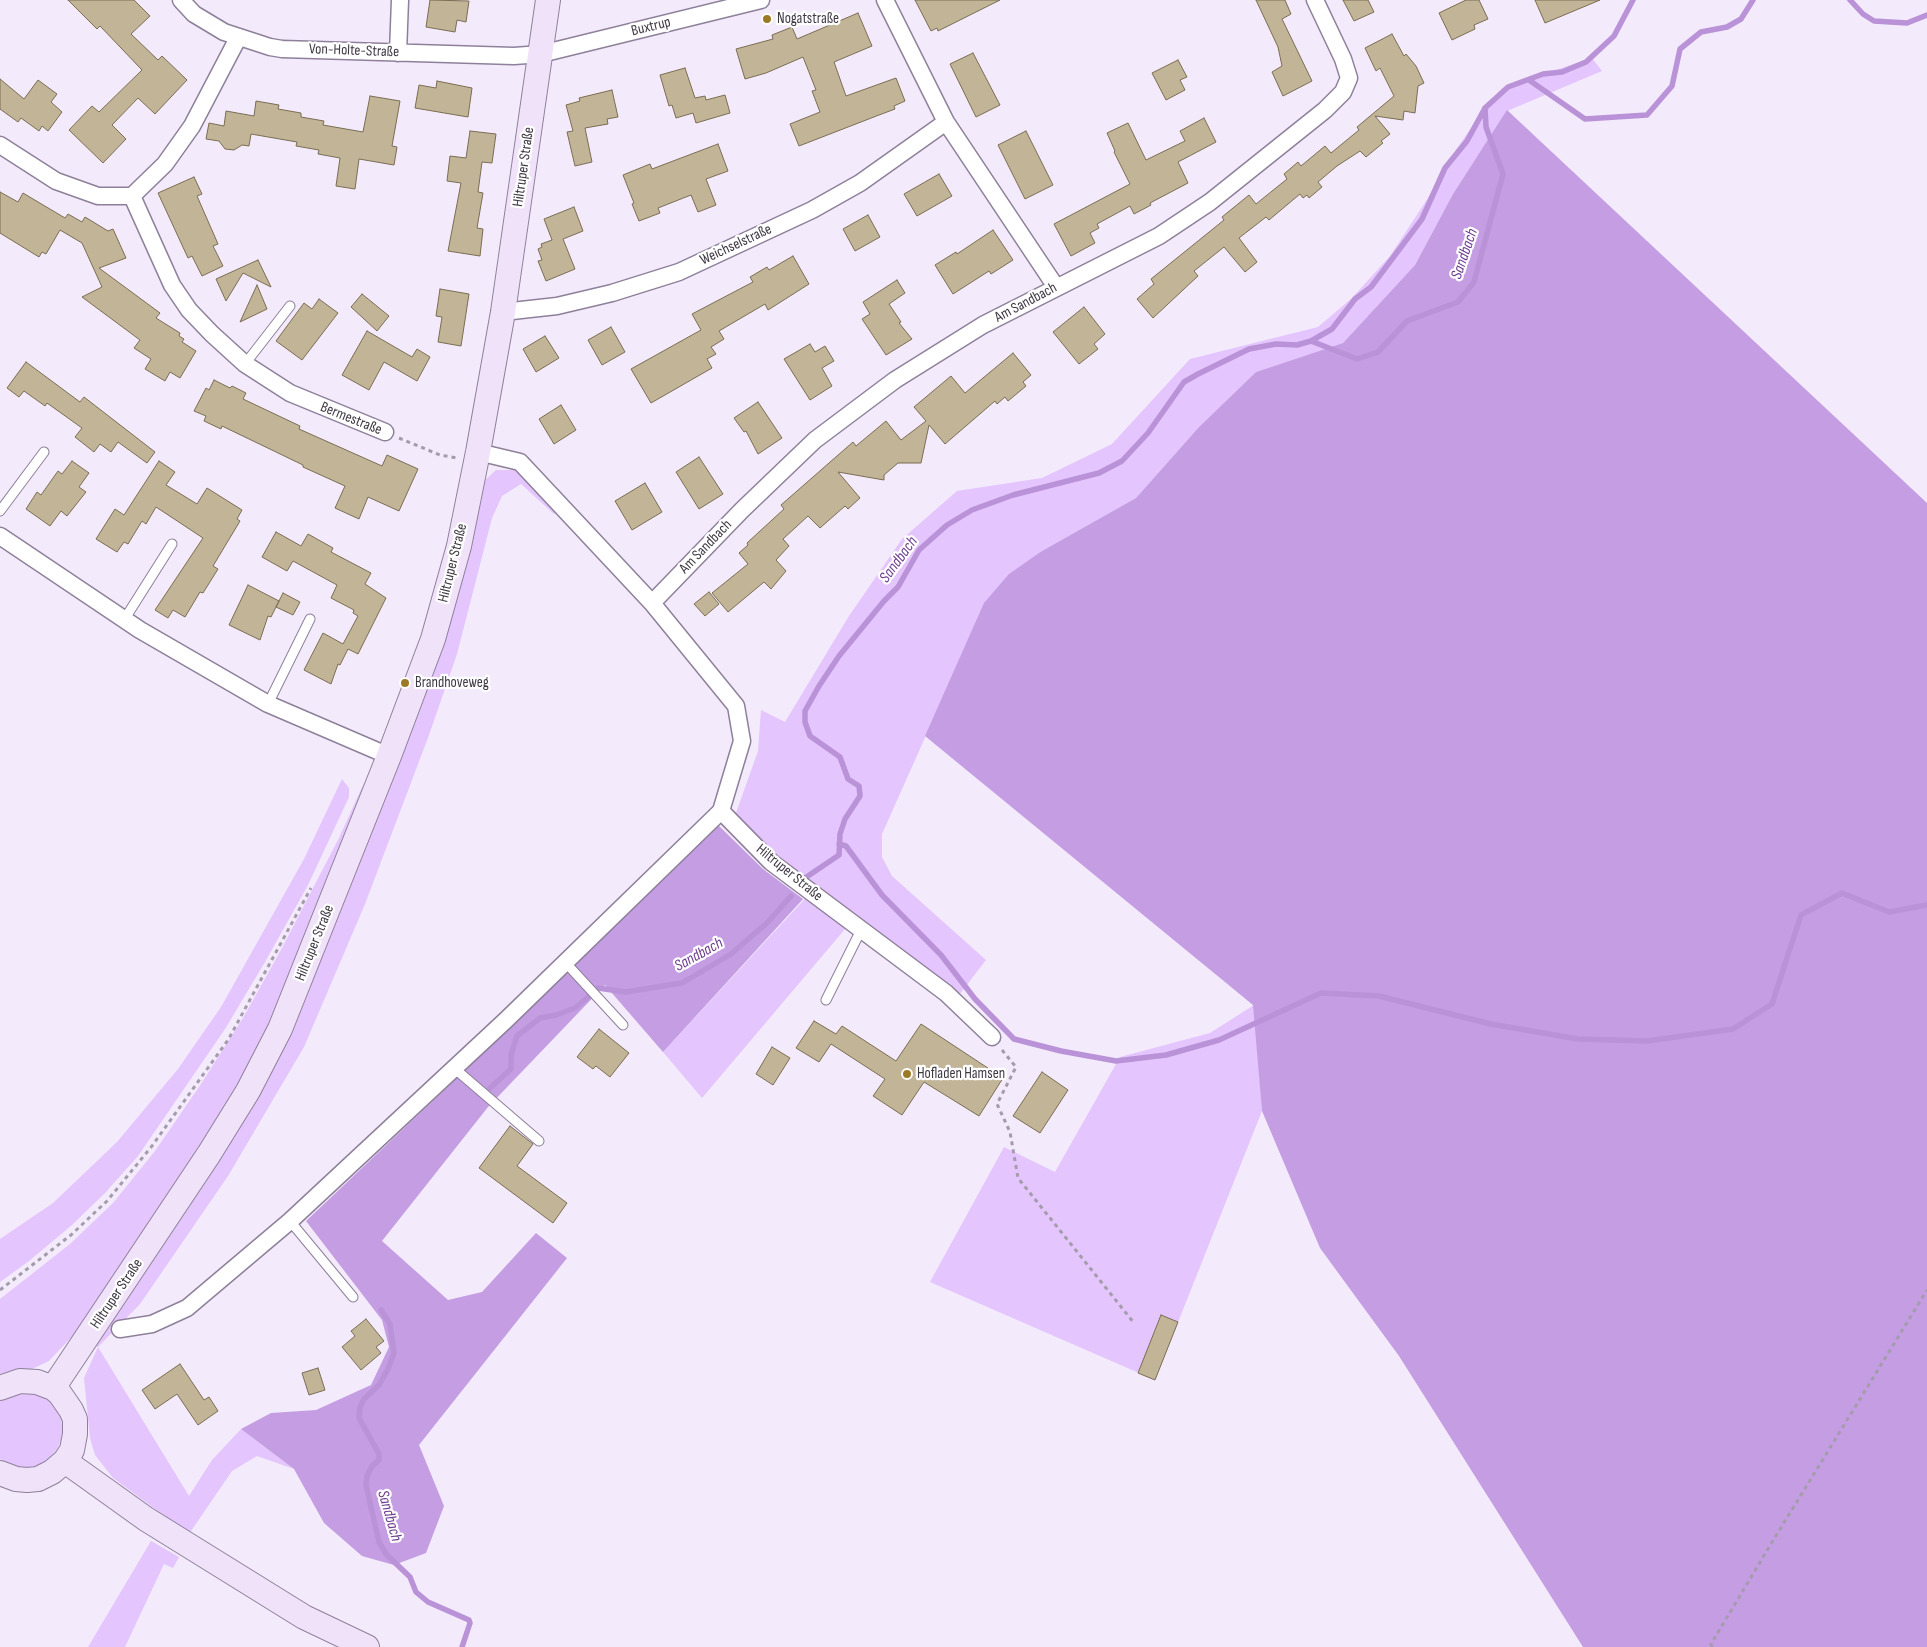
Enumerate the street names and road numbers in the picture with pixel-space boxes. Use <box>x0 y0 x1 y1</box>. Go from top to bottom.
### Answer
street label: Buxtrup <box>629 13 673 41</box>
street label: Von-Holte-Straße <box>309 40 399 62</box>
street label: Hiltruper Straße <box>509 126 539 208</box>
street label: Weichselstraße <box>697 221 775 269</box>
street label: Am Sandbach <box>992 279 1060 327</box>
street label: Bermestraße <box>318 399 384 439</box>
street label: Am Sandbach <box>676 516 736 578</box>
street label: Hiltruper Straße <box>435 522 471 604</box>
street label: Hiltruper Straße <box>752 841 826 905</box>
street label: Hiltruper Straße <box>292 902 338 984</box>
street label: Hiltruper Straße <box>87 1256 147 1332</box>

